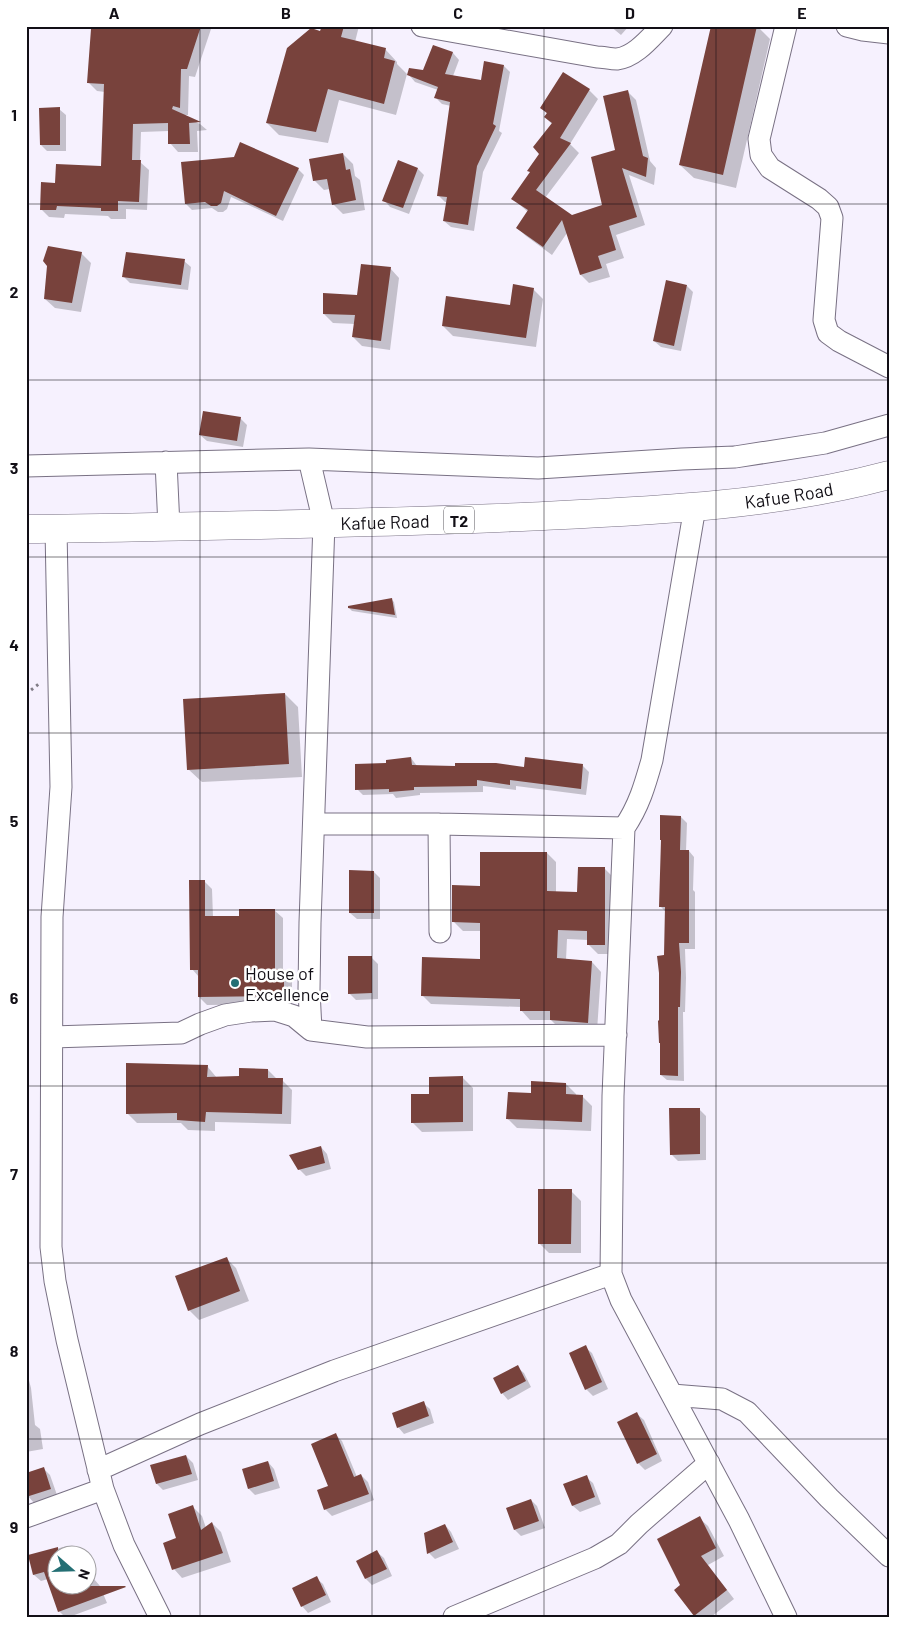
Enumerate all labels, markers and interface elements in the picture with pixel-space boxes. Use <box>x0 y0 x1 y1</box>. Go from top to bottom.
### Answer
text: A <box>109 3 120 22</box>
text: B <box>281 3 291 22</box>
text: C <box>453 3 463 22</box>
text: D <box>625 3 635 22</box>
text: E <box>797 3 807 22</box>
text: 1 <box>11 105 17 124</box>
text: 2 <box>10 282 19 301</box>
text: 3 <box>10 458 18 477</box>
street label: Kafue Road <box>743 477 835 513</box>
road number: T2 <box>444 506 474 534</box>
street label: Kafue Road <box>340 510 430 534</box>
text: 4 <box>9 635 19 654</box>
text: 5 <box>10 811 19 830</box>
place label: House of Excellence <box>245 962 329 1005</box>
marker: House of Excellence <box>229 977 241 989</box>
text: 6 <box>10 988 19 1007</box>
text: 7 <box>10 1164 18 1183</box>
text: 8 <box>10 1341 19 1360</box>
text: 9 <box>10 1517 18 1536</box>
north arrow <box>48 1546 98 1596</box>
text: N <box>75 1567 94 1582</box>

